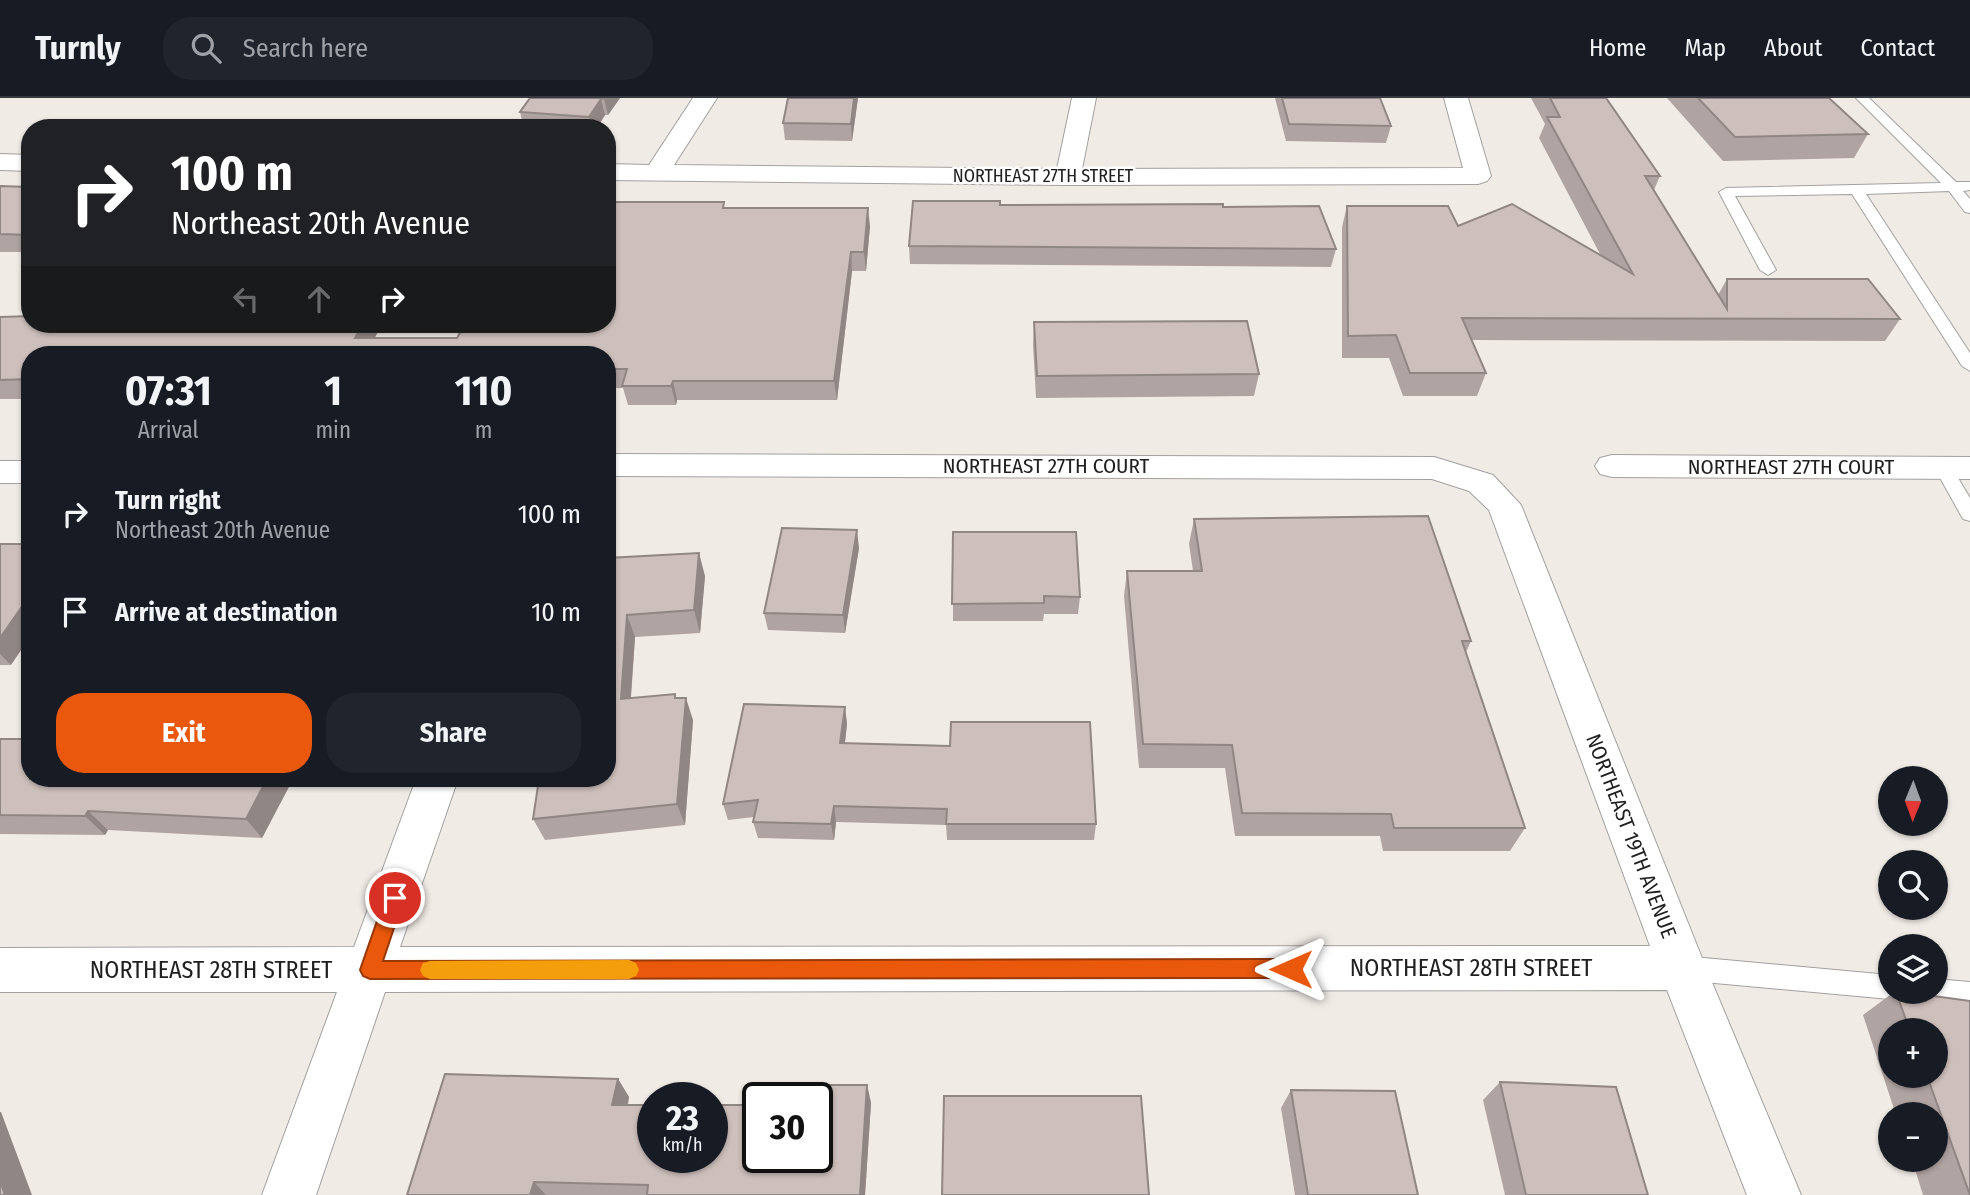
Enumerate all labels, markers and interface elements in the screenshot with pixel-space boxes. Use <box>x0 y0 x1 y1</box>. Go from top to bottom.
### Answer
search box <box>163 17 653 80</box>
text: Turnly <box>35 28 121 68</box>
icon: search <box>187 29 225 67</box>
text: Search here <box>243 33 368 64</box>
text: Home <box>1589 34 1646 62</box>
text: Map <box>1684 34 1726 62</box>
text: About <box>1764 34 1822 62</box>
text: Contact <box>1860 34 1935 62</box>
text: 100 m <box>171 144 293 203</box>
icon: right <box>56 147 147 238</box>
street label: NORTHEAST 27TH STREET <box>953 165 1134 187</box>
text: Northeast 20th Avenue <box>171 204 470 242</box>
icon: left <box>227 280 265 318</box>
icon: ahead <box>300 280 338 318</box>
icon: right <box>373 280 411 318</box>
text: 07:31 <box>125 366 212 416</box>
text: 1 <box>324 366 342 416</box>
text: 110 <box>455 366 512 416</box>
text: Arrival <box>138 416 199 444</box>
text: min <box>315 416 351 444</box>
text: m <box>475 416 492 444</box>
street label: NORTHEAST 27TH COURT <box>943 453 1150 479</box>
street label: NORTHEAST 27TH COURT <box>1688 454 1895 480</box>
text: Turn right <box>115 485 221 516</box>
icon: right <box>56 495 94 533</box>
text: 100 m <box>518 499 581 530</box>
text: Northeast 20th Avenue <box>115 516 330 544</box>
icon: arrive <box>56 593 94 631</box>
text: Arrive at destination <box>115 597 338 628</box>
text: 10 m <box>531 597 581 628</box>
button: Exit <box>56 693 312 773</box>
button: Share <box>326 693 581 773</box>
street label: NORTHEAST 19TH AVENUE <box>1580 730 1682 942</box>
north arrow <box>1878 766 1948 836</box>
map controls <box>1878 766 1948 1172</box>
button: search <box>1878 850 1948 920</box>
pin <box>365 868 425 928</box>
icon: arrive <box>376 879 414 917</box>
position arrow <box>1254 932 1328 1006</box>
button: layers <box>1878 934 1948 1004</box>
street label: NORTHEAST 28TH STREET <box>1350 954 1592 982</box>
street label: NORTHEAST 28TH STREET <box>90 956 332 984</box>
button: + <box>1878 1018 1948 1088</box>
speed limit sign: 30 <box>742 1082 833 1173</box>
text: 23 <box>666 1097 699 1139</box>
button: − <box>1878 1102 1948 1172</box>
text: km/h <box>662 1134 703 1156</box>

